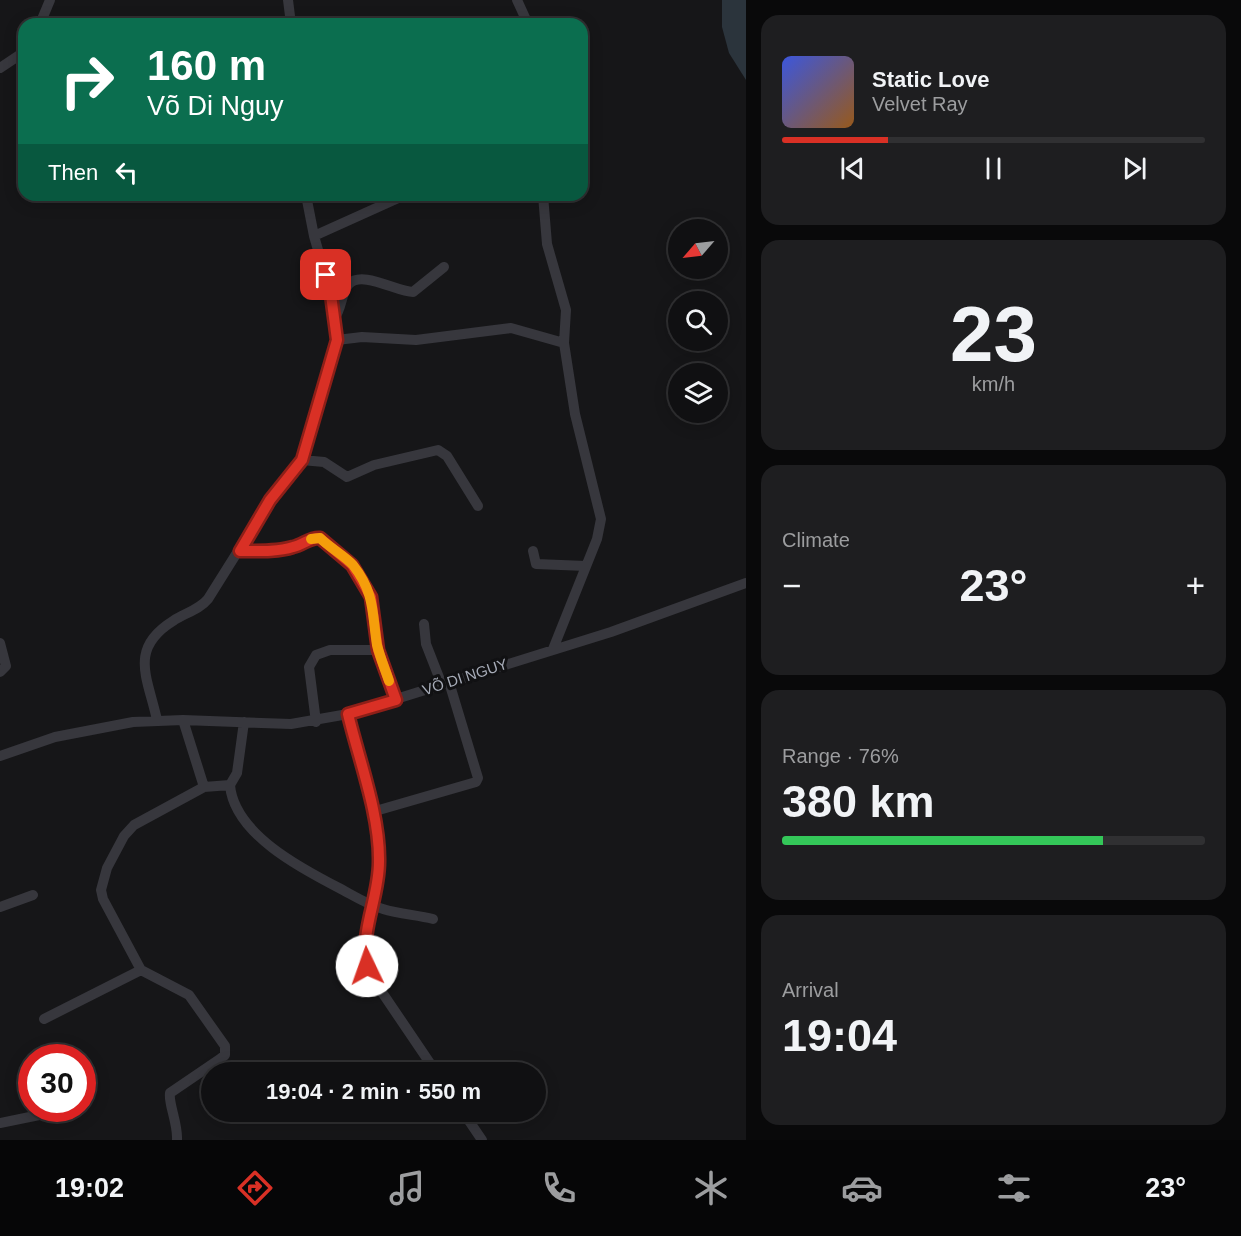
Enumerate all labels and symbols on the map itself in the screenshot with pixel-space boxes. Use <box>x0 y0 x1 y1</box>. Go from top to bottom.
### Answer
north arrow <box>668 219 728 279</box>
pin <box>300 249 351 300</box>
street label: VÕ DI NGUY <box>420 655 509 698</box>
position arrow <box>335 934 399 998</box>
speed limit sign: 30 <box>18 1044 96 1122</box>

